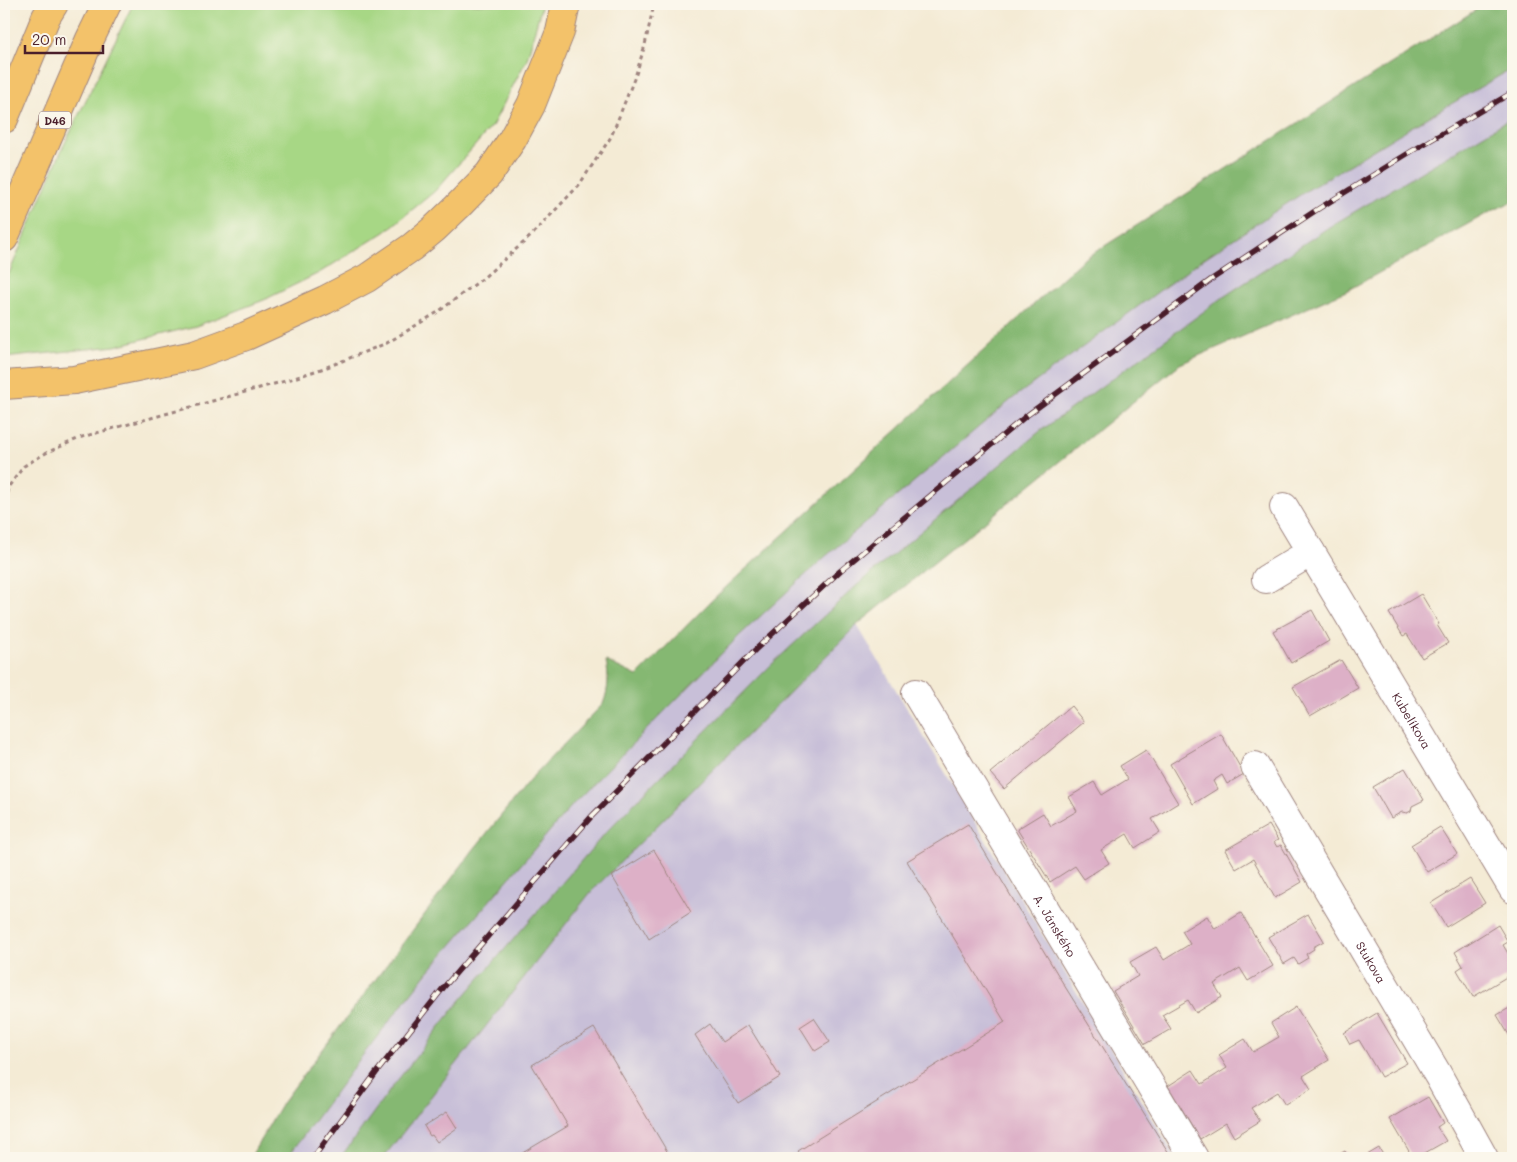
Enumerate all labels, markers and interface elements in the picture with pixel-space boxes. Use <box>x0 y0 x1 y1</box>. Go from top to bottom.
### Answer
scale bar <box>25 22 102 54</box>
text: 20 m <box>32 29 66 49</box>
road number: D46 <box>39 112 71 128</box>
street label: Kubelíkova <box>1389 689 1435 752</box>
street label: A. Jánského <box>1030 891 1080 960</box>
street label: Stukova <box>1353 938 1390 986</box>

